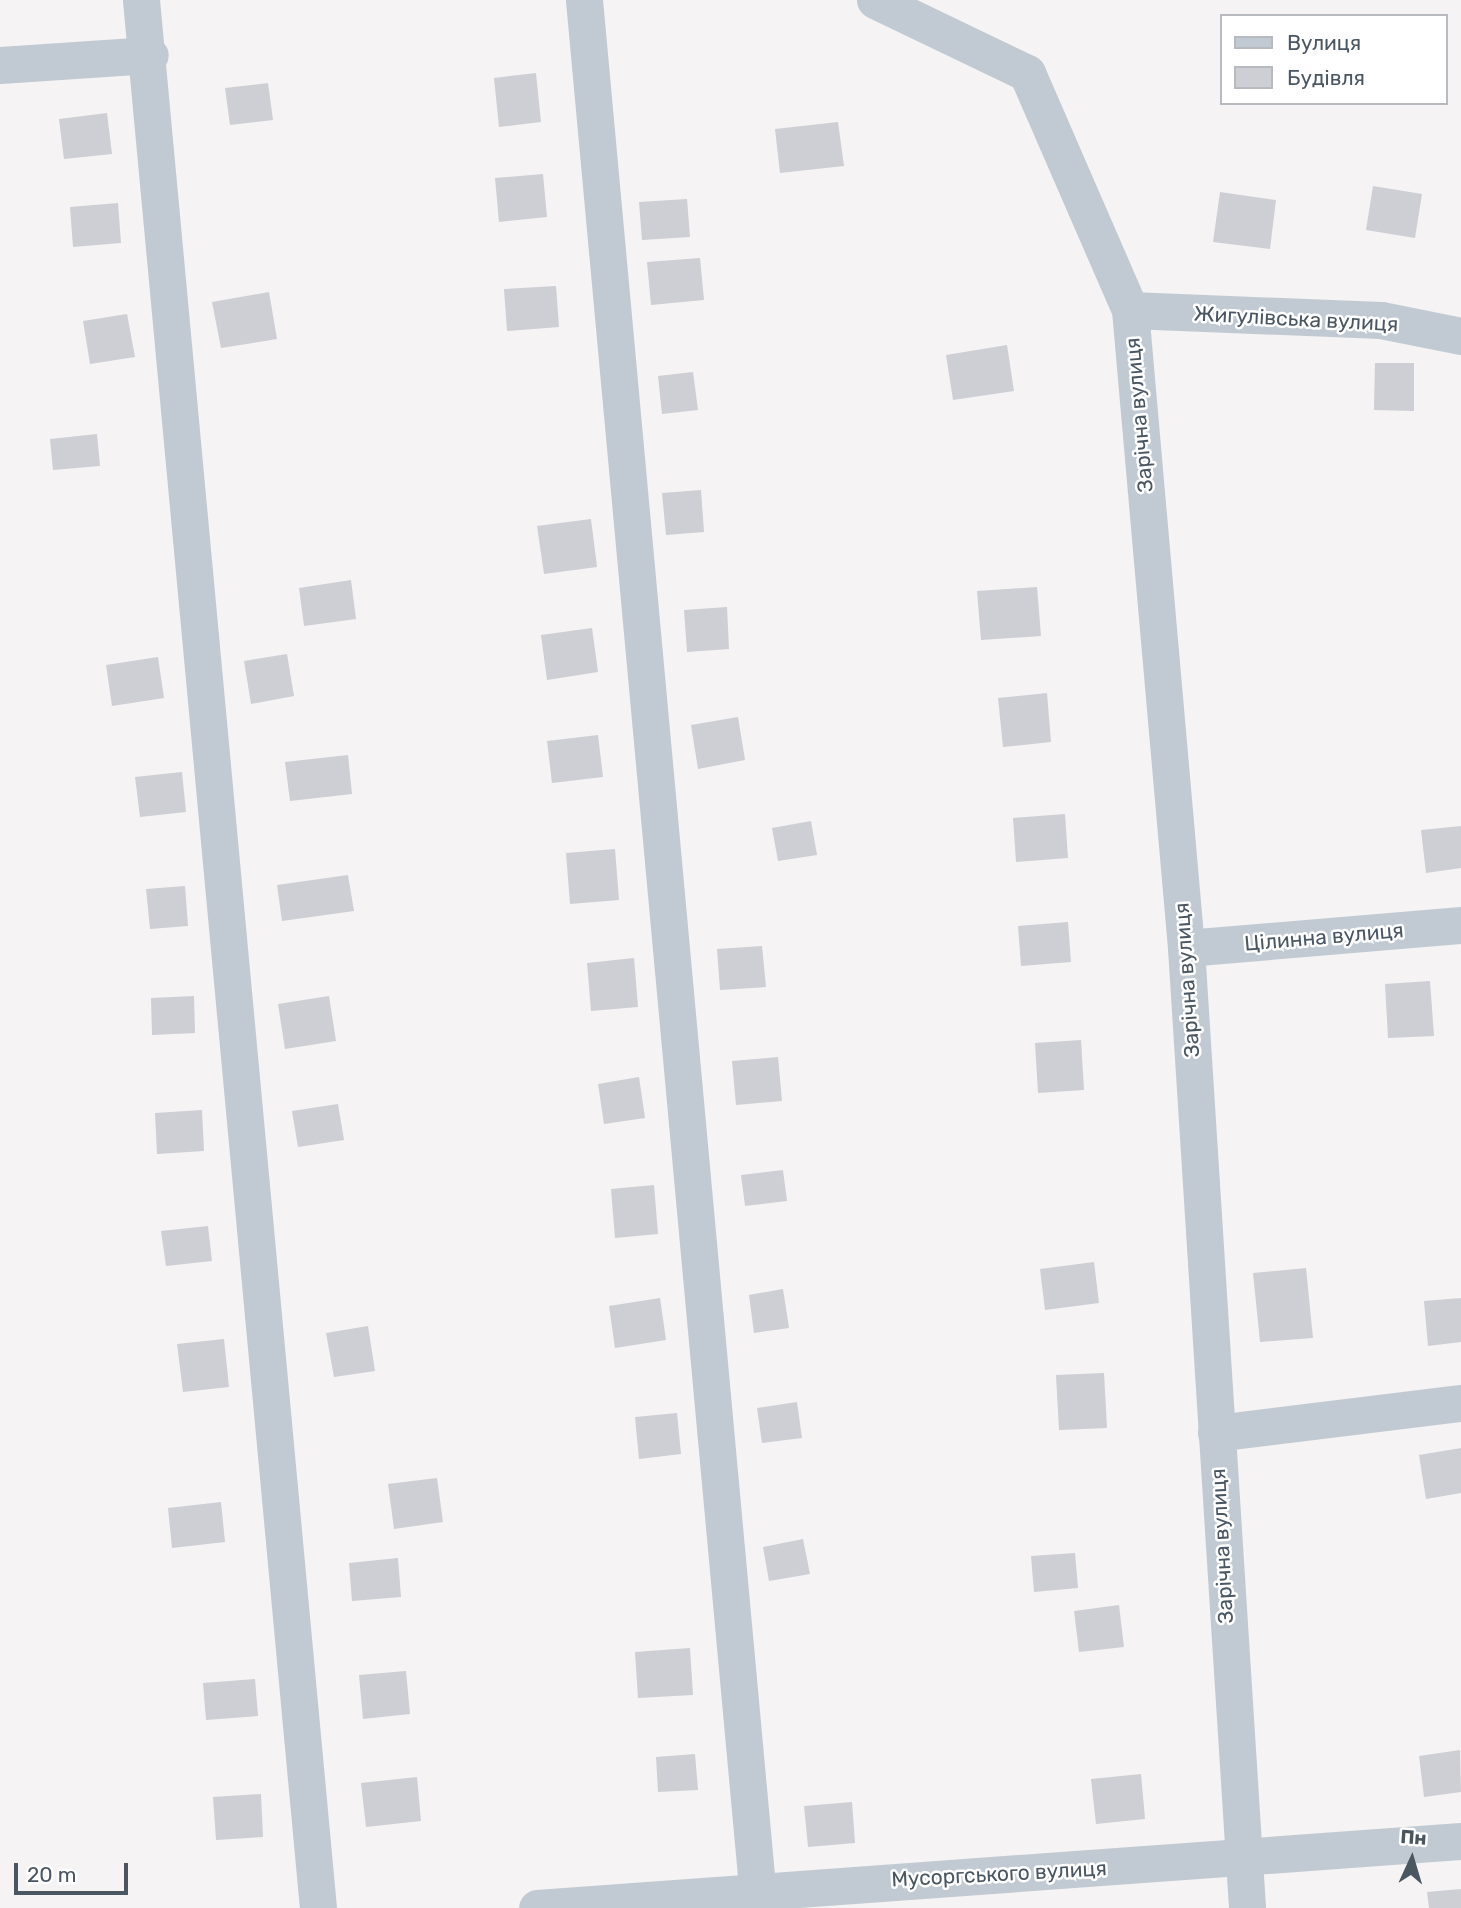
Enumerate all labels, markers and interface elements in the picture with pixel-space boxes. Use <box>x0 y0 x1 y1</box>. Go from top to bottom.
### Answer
legend <box>1220 14 1447 105</box>
text: Вулиця <box>1287 30 1361 55</box>
text: Будівля <box>1287 65 1365 90</box>
street label: Жигулівська вулиця <box>1193 301 1399 337</box>
street label: Зарічна вулиця <box>1120 337 1158 493</box>
street label: Зарічна вулиця <box>1169 902 1205 1058</box>
street label: Цілинна вулиця <box>1243 917 1405 957</box>
street label: Зарічна вулиця <box>1205 1468 1239 1624</box>
north arrow <box>1377 1824 1447 1894</box>
text: Пн <box>1400 1825 1427 1850</box>
scale bar <box>18 1848 131 1892</box>
street label: Мусоргського вулиця <box>891 1856 1107 1892</box>
text: 20 m <box>27 1862 76 1887</box>

